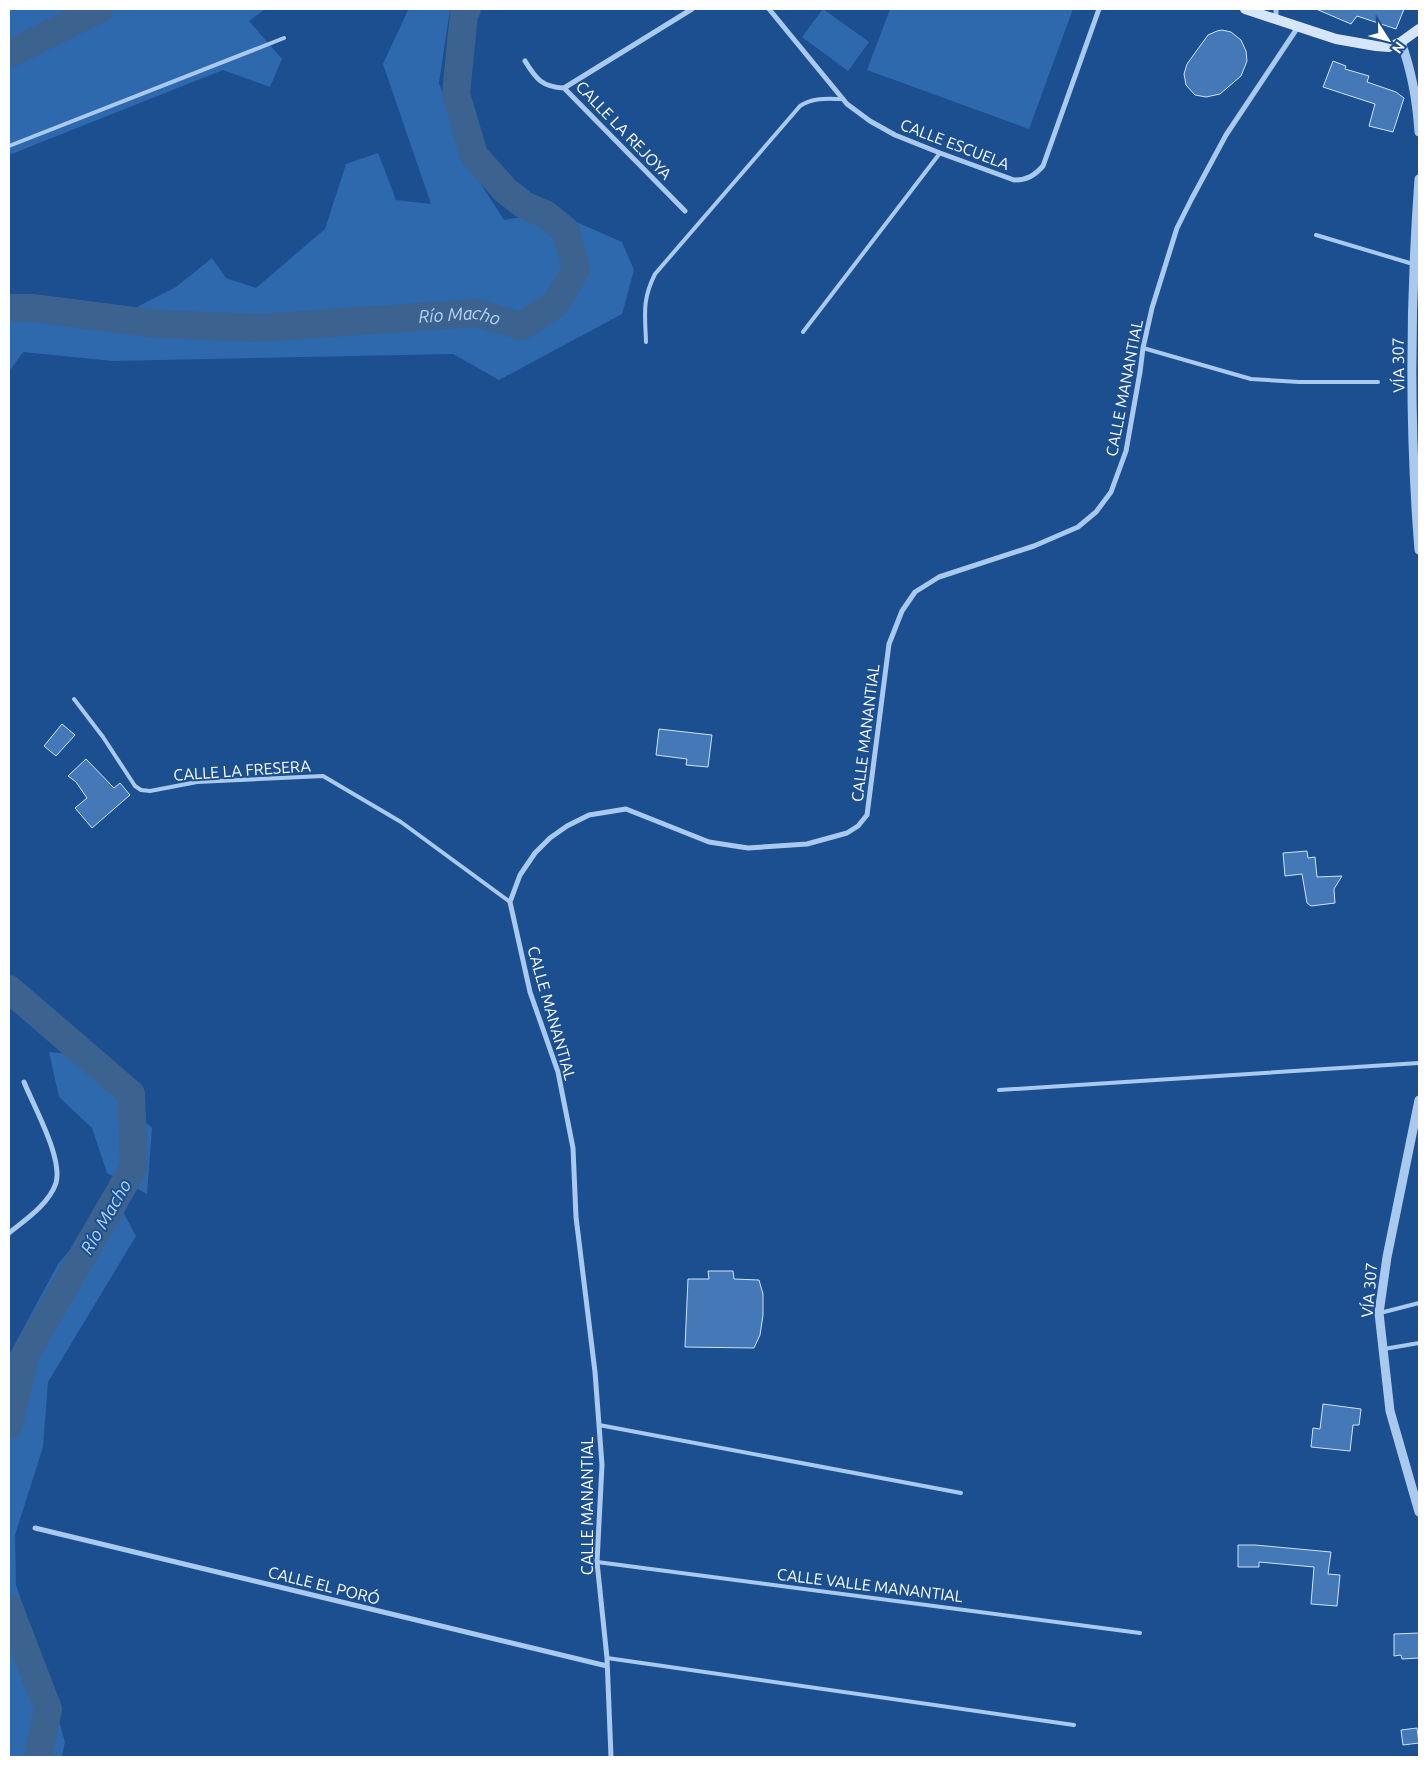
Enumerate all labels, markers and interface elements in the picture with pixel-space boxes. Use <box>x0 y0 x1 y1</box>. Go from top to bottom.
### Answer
north arrow <box>1363 15 1413 65</box>
text: N <box>1389 39 1408 57</box>
street label: CALLE LA REJOYA <box>572 77 676 183</box>
street label: CALLE ESCUELA <box>898 115 1013 173</box>
water label: Río Macho <box>418 301 503 328</box>
street label: CALLE MANANTIAL <box>1102 318 1146 458</box>
street label: VÍA 307 <box>1387 337 1407 393</box>
street label: CALLE MANANTIAL <box>848 663 882 803</box>
street label: CALLE LA FRESERA <box>173 756 312 784</box>
street label: CALLE MANANTIAL <box>524 944 580 1082</box>
water label: Río Macho <box>76 1176 135 1257</box>
street label: VÍA 307 <box>1356 1261 1380 1318</box>
street label: CALLE MANANTIAL <box>578 1437 596 1575</box>
street label: CALLE EL PORÓ <box>266 1561 382 1608</box>
street label: CALLE VALLE MANANTIAL <box>776 1565 964 1605</box>

